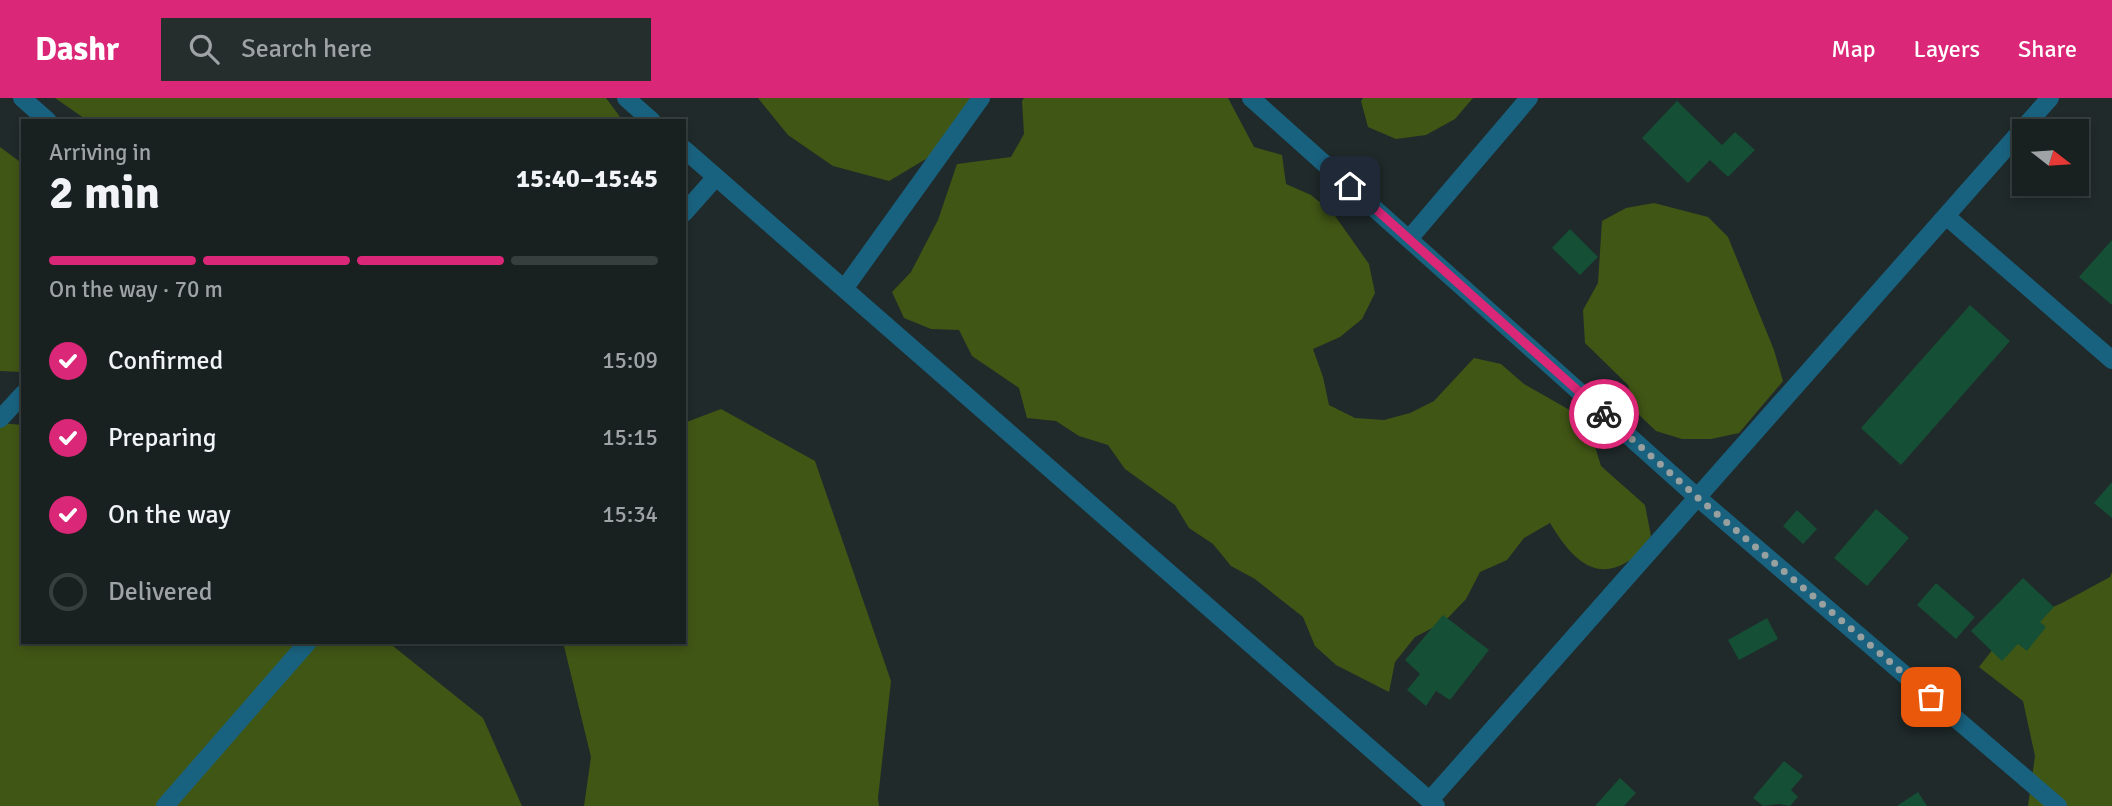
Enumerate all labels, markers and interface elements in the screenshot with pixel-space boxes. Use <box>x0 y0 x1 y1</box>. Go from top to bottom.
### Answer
search box <box>161 18 651 81</box>
text: Dashr <box>35 29 119 70</box>
icon: search <box>185 30 223 68</box>
text: Search here <box>241 33 372 65</box>
text: Map <box>1831 34 1876 64</box>
text: Layers <box>1914 34 1980 64</box>
text: Share <box>2018 34 2077 64</box>
north arrow <box>2012 119 2090 196</box>
map controls <box>2012 119 2089 196</box>
text: Arriving in <box>49 138 151 167</box>
pin <box>1320 156 1380 216</box>
text: 15:40–15:45 <box>516 163 658 195</box>
text: 2 min <box>49 165 160 221</box>
icon: home <box>1331 167 1369 205</box>
text: On the way · 70 m <box>49 275 223 304</box>
icon: check <box>49 342 87 380</box>
text: Confirmed <box>108 345 223 377</box>
text: 15:09 <box>602 346 658 375</box>
courier <box>1569 379 1639 449</box>
icon: bike <box>1585 395 1623 433</box>
icon: check <box>49 419 87 457</box>
text: Preparing <box>108 422 216 454</box>
text: 15:15 <box>602 423 658 452</box>
icon: check <box>49 496 87 534</box>
text: On the way <box>108 499 231 531</box>
text: 15:34 <box>602 500 658 529</box>
text: Delivered <box>108 576 213 608</box>
pin <box>1901 667 1961 727</box>
icon: bag <box>1912 678 1950 716</box>

